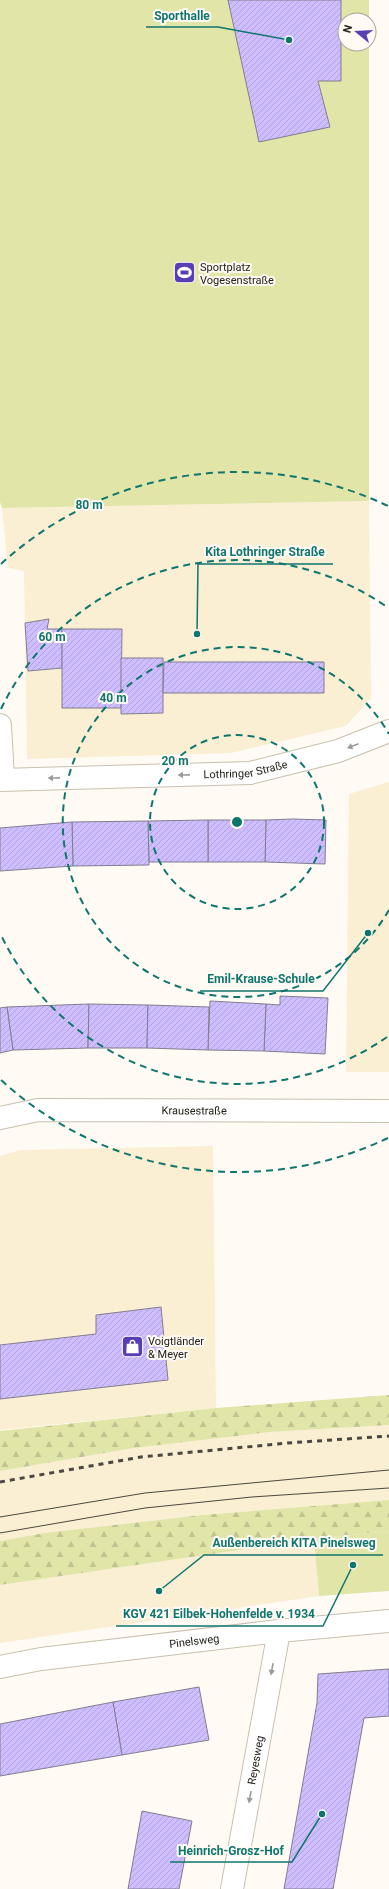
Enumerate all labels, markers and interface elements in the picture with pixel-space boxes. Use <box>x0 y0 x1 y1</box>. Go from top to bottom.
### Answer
callout: Sporthalle <box>146 3 218 27</box>
text: Sporthalle <box>154 9 210 23</box>
north arrow <box>337 12 377 52</box>
text: N <box>341 23 355 35</box>
sports icon: Sportplatz Vogesenstraße <box>171 260 197 286</box>
place label: Sportplatz Vogesenstraße <box>200 261 274 287</box>
text: 80 m <box>75 498 103 512</box>
callout: Kita Lothringer Straße <box>198 540 333 564</box>
text: Kita Lothringer Straße <box>205 545 325 559</box>
text: 60 m <box>38 630 66 644</box>
text: 40 m <box>99 691 127 705</box>
one-way arrow <box>346 743 358 749</box>
text: 20 m <box>161 754 189 768</box>
street label: Lothringer Straße <box>203 758 289 781</box>
one-way arrow <box>177 772 190 778</box>
one-way arrow <box>47 775 60 781</box>
centre of rings <box>230 815 244 829</box>
callout: Emil-Krause-Schule <box>200 967 323 991</box>
text: Emil-Krause-Schule <box>207 972 315 986</box>
street label: Krausestraße <box>162 1104 227 1118</box>
shop icon: Voigtländer & Meyer <box>119 1334 145 1360</box>
place label: Voigtländer & Meyer <box>148 1335 204 1361</box>
callout: Außenbereich KITA Pinelsweg <box>204 1531 383 1555</box>
text: Außenbereich KITA Pinelsweg <box>212 1536 376 1550</box>
callout: KGV 421 Eilbek-Hohenfelde v. 1934 <box>116 1602 323 1626</box>
text: KGV 421 Eilbek-Hohenfelde v. 1934 <box>123 1607 315 1621</box>
street label: Pinelsweg <box>169 1632 220 1651</box>
one-way arrow <box>269 1663 275 1675</box>
street label: Reyesweg <box>245 1735 267 1786</box>
one-way arrow <box>246 1791 252 1803</box>
callout: Heinrich-Grosz-Hof <box>170 1838 292 1862</box>
text: Heinrich-Grosz-Hof <box>178 1844 285 1858</box>

